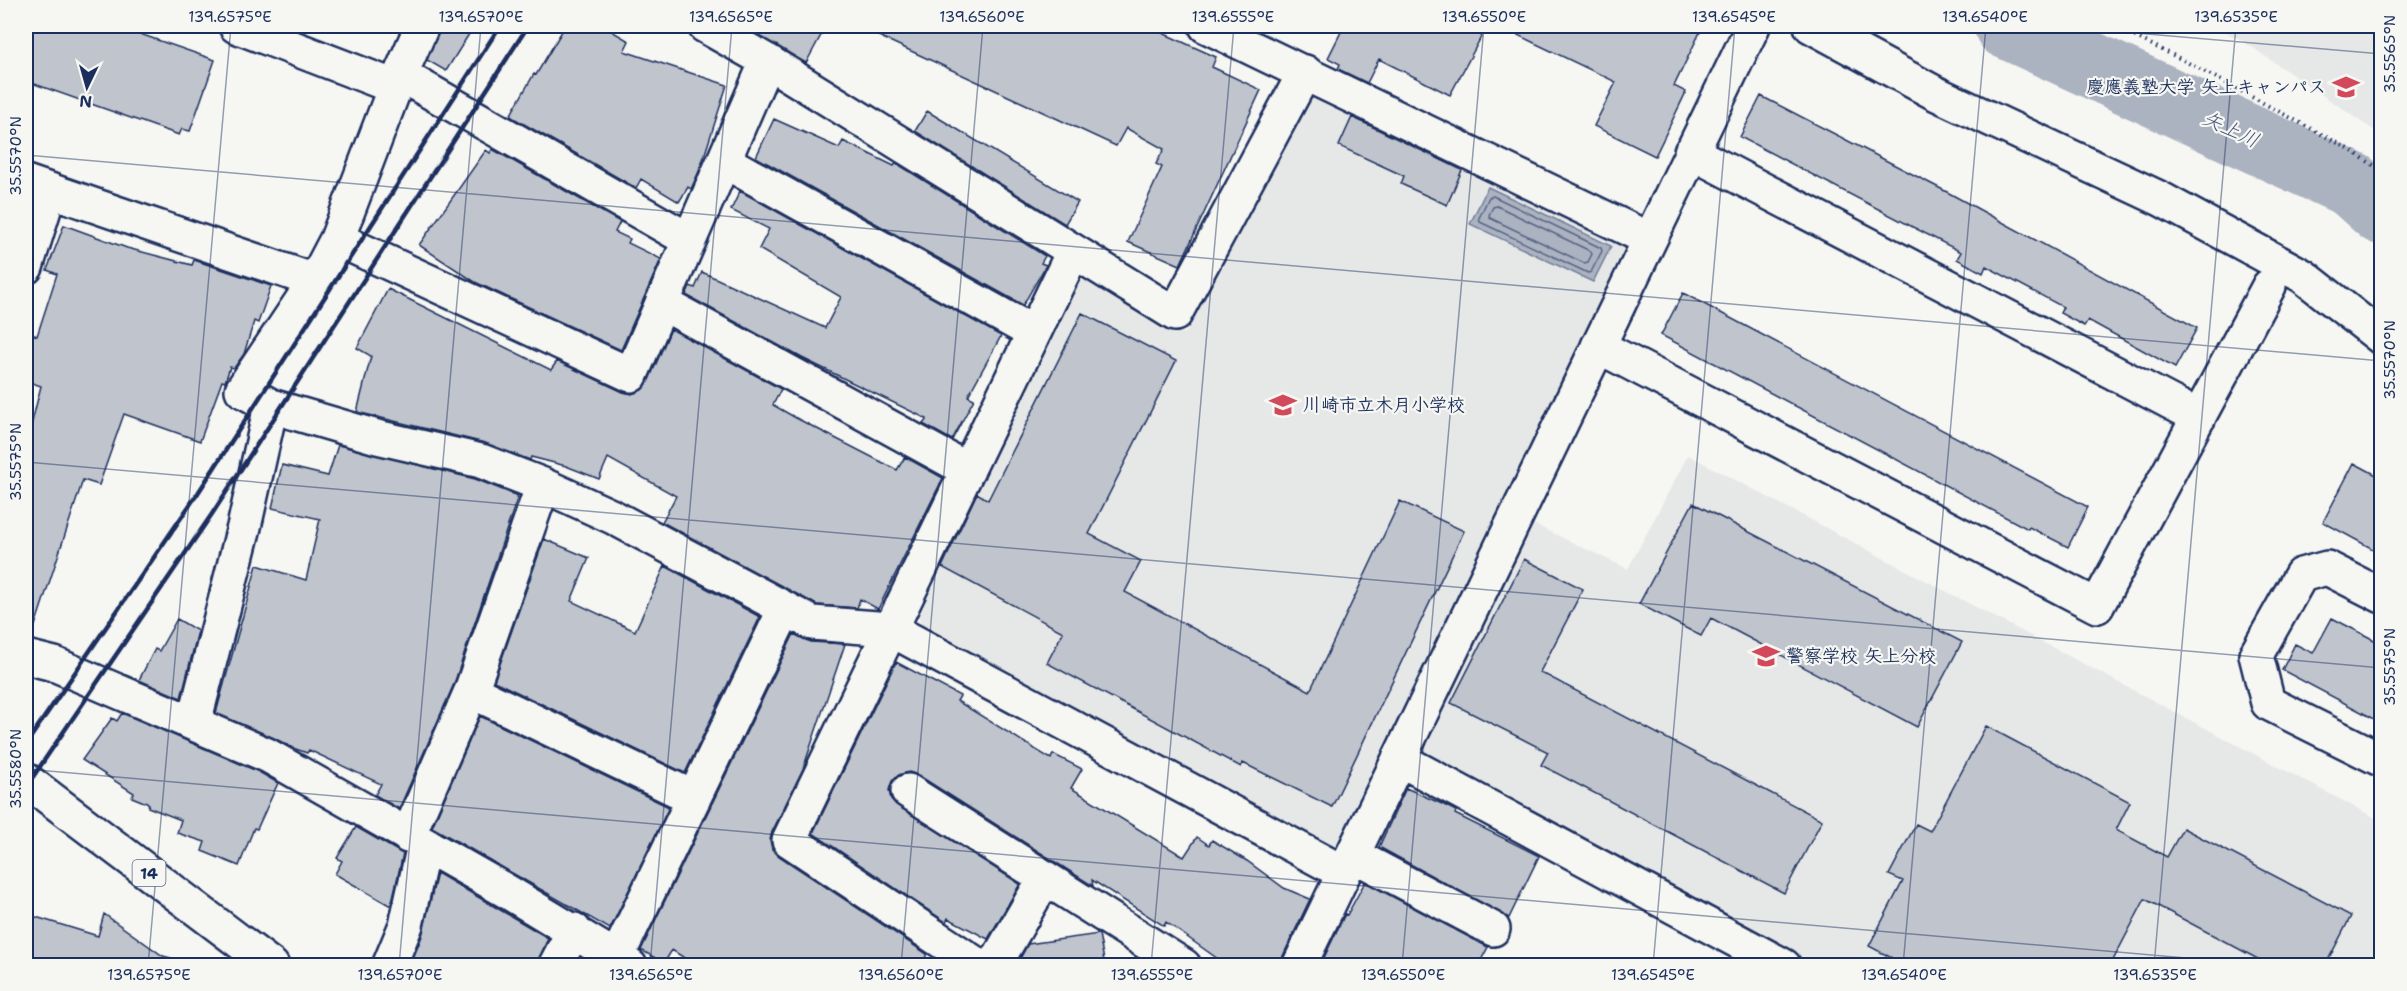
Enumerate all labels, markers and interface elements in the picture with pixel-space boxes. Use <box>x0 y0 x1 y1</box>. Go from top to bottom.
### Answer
text: 139.6575°E <box>188 7 272 27</box>
text: 139.6570°E <box>439 7 523 27</box>
text: 139.6565°E <box>689 7 773 27</box>
text: 139.6560°E <box>939 7 1025 27</box>
text: 139.6555°E <box>1192 7 1274 27</box>
text: 139.6550°E <box>1442 7 1526 27</box>
text: 139.6545°E <box>1692 7 1776 27</box>
text: 139.6540°E <box>1942 7 2028 27</box>
text: 139.6535°E <box>2194 7 2278 27</box>
text: 35.5565°N <box>2380 15 2400 93</box>
north arrow <box>57 57 117 117</box>
school or university icon: 慶應義塾大学 矢上キャンパス <box>2331 72 2361 102</box>
place label: 慶應義塾大学 矢上キャンパス <box>2087 75 2326 99</box>
text: N <box>79 90 93 112</box>
water label: 矢上川 <box>2198 105 2264 153</box>
text: 35.5570°N <box>6 116 26 196</box>
text: 35.5570°N <box>2380 320 2400 400</box>
school or university icon: 川崎市立木月小学校 <box>1268 390 1298 420</box>
place label: 川崎市立木月小学校 <box>1303 393 1465 417</box>
text: 35.5575°N <box>6 423 26 501</box>
text: 35.5575°N <box>2380 628 2400 706</box>
school or university icon: 警察学校 矢上分校 <box>1751 641 1781 671</box>
place label: 警察学校 矢上分校 <box>1786 644 1936 668</box>
text: 35.5580°N <box>6 729 26 809</box>
road number: 14 <box>132 860 166 886</box>
text: 139.6575°E <box>107 965 191 985</box>
text: 139.6570°E <box>358 965 442 985</box>
text: 139.6565°E <box>609 965 693 985</box>
text: 139.6560°E <box>858 965 944 985</box>
text: 139.6555°E <box>1111 965 1193 985</box>
text: 139.6550°E <box>1361 965 1445 985</box>
text: 139.6545°E <box>1611 965 1695 985</box>
text: 139.6540°E <box>1861 965 1947 985</box>
text: 139.6535°E <box>2113 965 2197 985</box>

